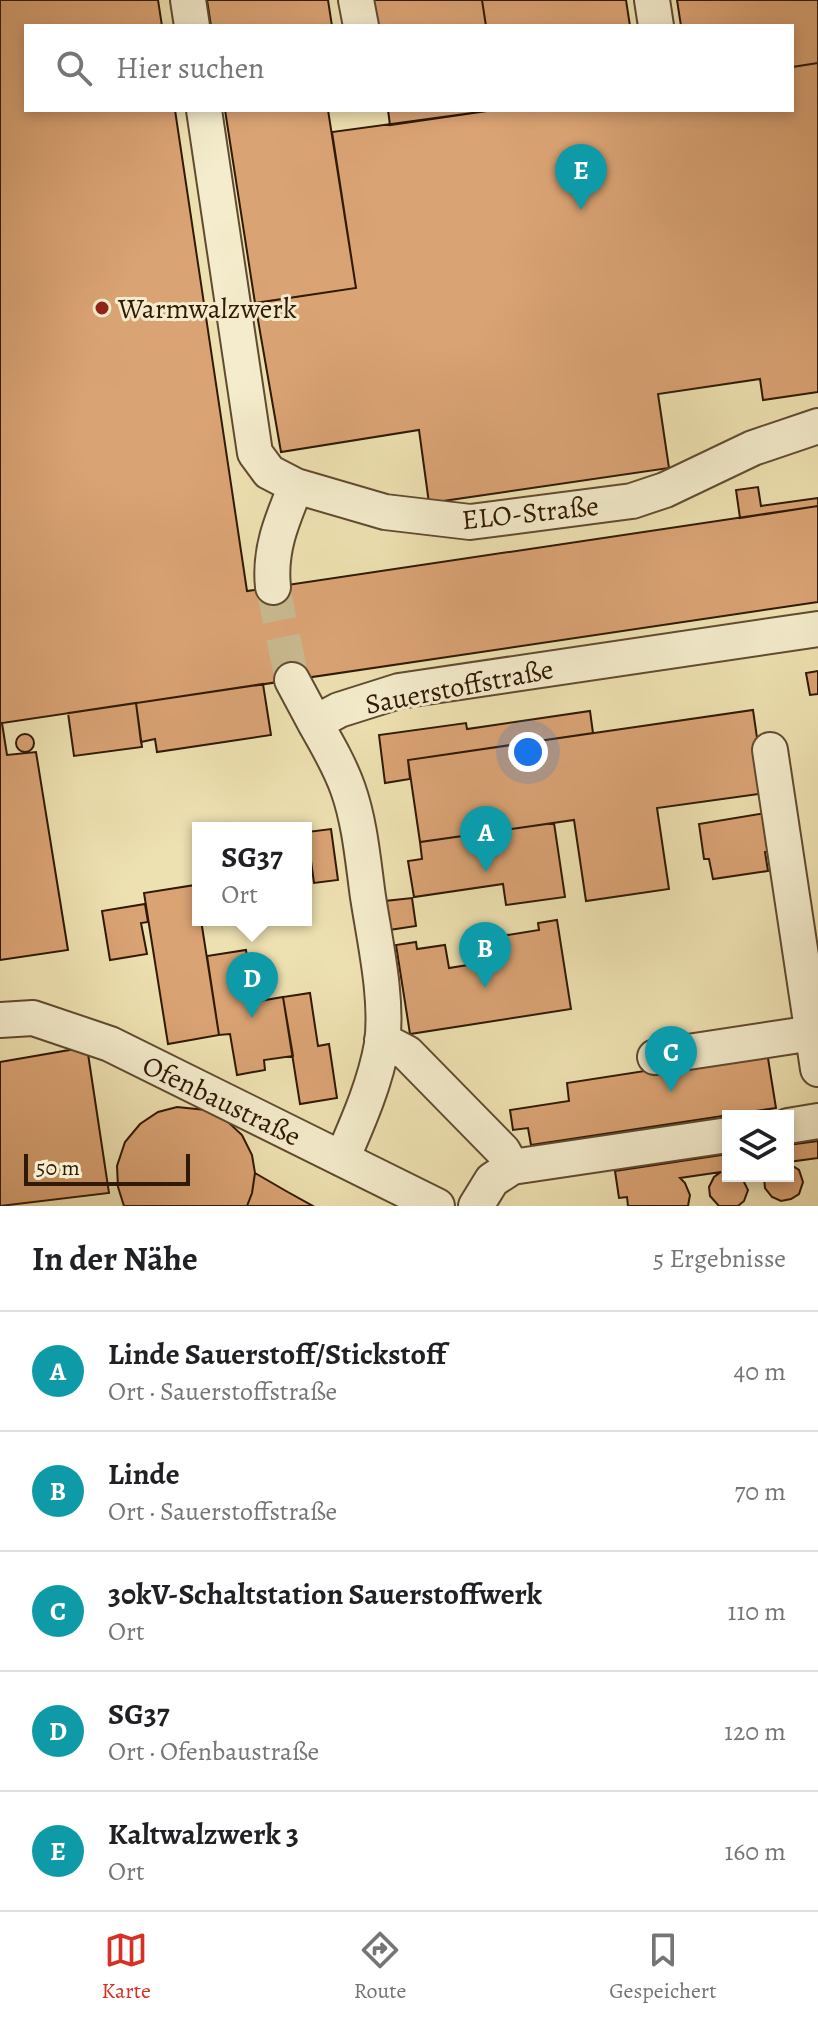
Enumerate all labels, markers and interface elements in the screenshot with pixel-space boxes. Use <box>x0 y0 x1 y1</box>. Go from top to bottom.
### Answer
search box <box>24 24 794 112</box>
icon: search <box>52 46 96 90</box>
text: Hier suchen <box>116 48 265 88</box>
pin: E <box>555 144 607 210</box>
place label: Warmwalzwerk <box>117 290 297 328</box>
marker: Warmwalzwerk <box>93 299 111 317</box>
street label: ELO-Straße <box>460 487 600 539</box>
street label: Sauerstoffstraße <box>362 650 557 724</box>
your location <box>508 732 548 772</box>
pin: A <box>460 806 512 872</box>
popup <box>192 822 312 926</box>
text: SG37 <box>221 837 283 877</box>
text: Ort <box>221 877 258 912</box>
pin: B <box>459 922 511 988</box>
pin: D <box>226 952 278 1018</box>
pin: C <box>645 1026 697 1092</box>
street label: Ofenbaustraße <box>136 1046 307 1156</box>
map controls <box>722 1110 794 1182</box>
button: layers <box>722 1110 794 1182</box>
scale bar <box>24 1150 190 1186</box>
text: 50 m <box>36 1153 80 1183</box>
text: In der Nähe <box>32 1235 198 1282</box>
text: 5 Ergebnisse <box>653 1241 786 1276</box>
text: Linde Sauerstoff/Stickstoff <box>108 1334 446 1374</box>
text: A <box>50 1354 66 1389</box>
text: 40 m <box>734 1354 786 1389</box>
text: Ort · Sauerstoffstraße <box>108 1374 337 1409</box>
text: Linde <box>108 1454 180 1494</box>
text: B <box>50 1474 66 1509</box>
text: 70 m <box>734 1474 786 1509</box>
text: Ort · Sauerstoffstraße <box>108 1494 337 1529</box>
text: 30kV-Schaltstation Sauerstoffwerk <box>108 1574 542 1614</box>
text: C <box>50 1594 66 1629</box>
text: 110 m <box>728 1594 786 1629</box>
text: Ort <box>108 1614 145 1649</box>
text: SG37 <box>108 1694 170 1734</box>
text: D <box>49 1714 67 1749</box>
text: 120 m <box>724 1714 786 1749</box>
text: Ort · Ofenbaustraße <box>108 1734 319 1769</box>
text: Kaltwalzwerk 3 <box>108 1814 299 1854</box>
text: E <box>50 1834 66 1869</box>
text: 160 m <box>724 1834 786 1869</box>
text: Ort <box>108 1854 145 1889</box>
tab: Karte <box>101 1928 151 2006</box>
tab: Route <box>354 1928 406 2006</box>
tab: Gespeichert <box>609 1928 717 2006</box>

